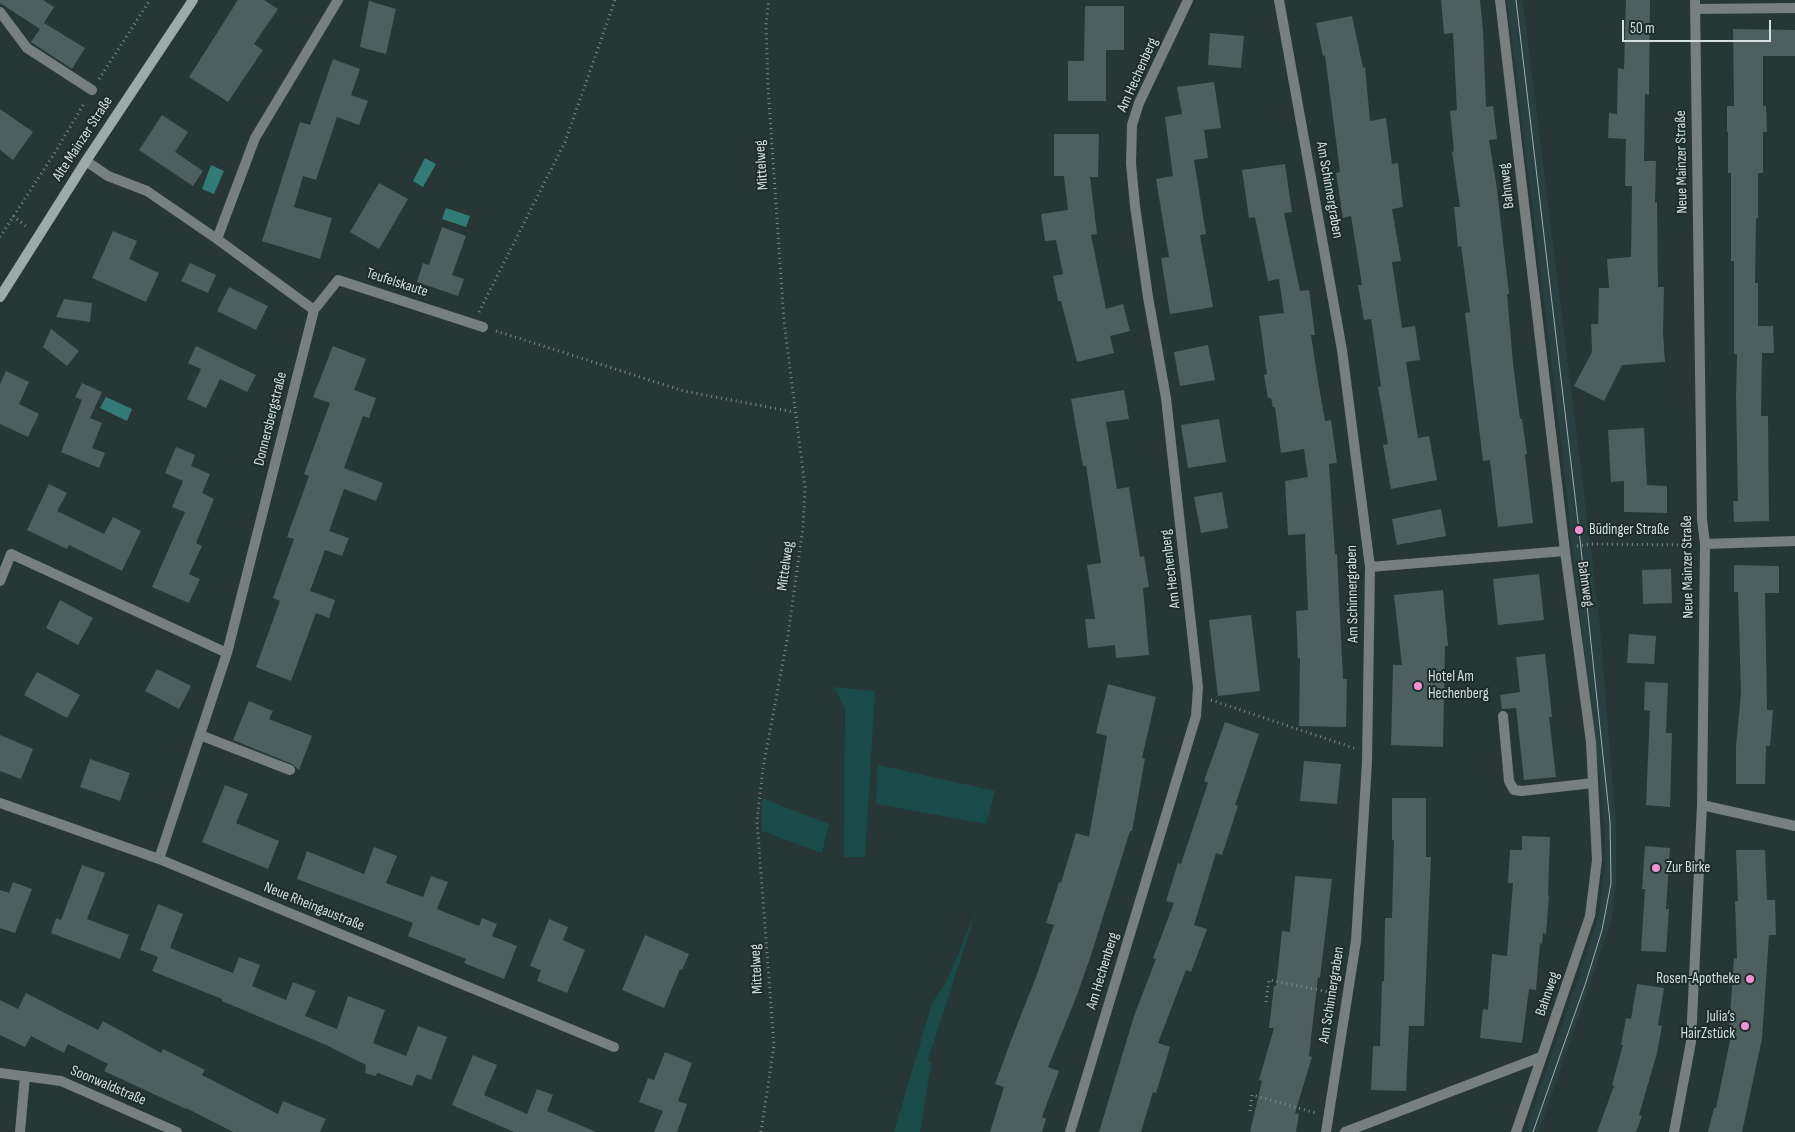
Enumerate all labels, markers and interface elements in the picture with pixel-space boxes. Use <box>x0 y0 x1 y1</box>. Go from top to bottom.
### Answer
scale bar <box>1625 10 1774 42</box>
text: 50 m <box>1630 19 1655 38</box>
street label: Am Hechenberg <box>1114 35 1162 115</box>
street label: Alte Mainzer Straße <box>49 93 117 185</box>
street label: Neue Mainzer Straße <box>1672 110 1692 214</box>
street label: Mittelweg <box>751 139 773 191</box>
street label: Am Schinnergraben <box>1312 140 1346 240</box>
street label: Bahnweg <box>1495 162 1519 210</box>
street label: Teufelskaute <box>364 265 430 301</box>
street label: Donnersbergstraße <box>251 370 291 468</box>
street label: Neue Mainzer Straße <box>1678 515 1698 619</box>
place label: Büdinger Straße <box>1589 521 1669 539</box>
marker: Büdinger Straße <box>1573 524 1585 536</box>
street label: Am Hechenberg <box>1157 529 1185 609</box>
street label: Mittelweg <box>774 540 798 592</box>
street label: Am Schinnergraben <box>1343 545 1363 643</box>
street label: Bahnweg <box>1573 560 1597 608</box>
place label: Hotel Am Hechenberg <box>1428 668 1489 703</box>
marker: Hotel Am Hechenberg <box>1412 680 1424 692</box>
place label: Zur Birke <box>1666 859 1710 877</box>
marker: Zur Birke <box>1650 862 1662 874</box>
street label: Neue Rheingaustraße <box>261 879 367 935</box>
street label: Am Hechenberg <box>1083 930 1123 1012</box>
street label: Mittelweg <box>747 944 767 994</box>
street label: Am Schinnergraben <box>1315 945 1349 1045</box>
street label: Bahnweg <box>1532 969 1564 1019</box>
place label: Rosen-Apotheke <box>1656 970 1740 988</box>
marker: Rosen-Apotheke <box>1744 973 1756 985</box>
place label: Julia‘s HairZstück <box>1681 1008 1735 1043</box>
marker: Julia‘s HairZstück <box>1739 1020 1751 1032</box>
street label: Soonwaldstraße <box>67 1062 149 1110</box>

